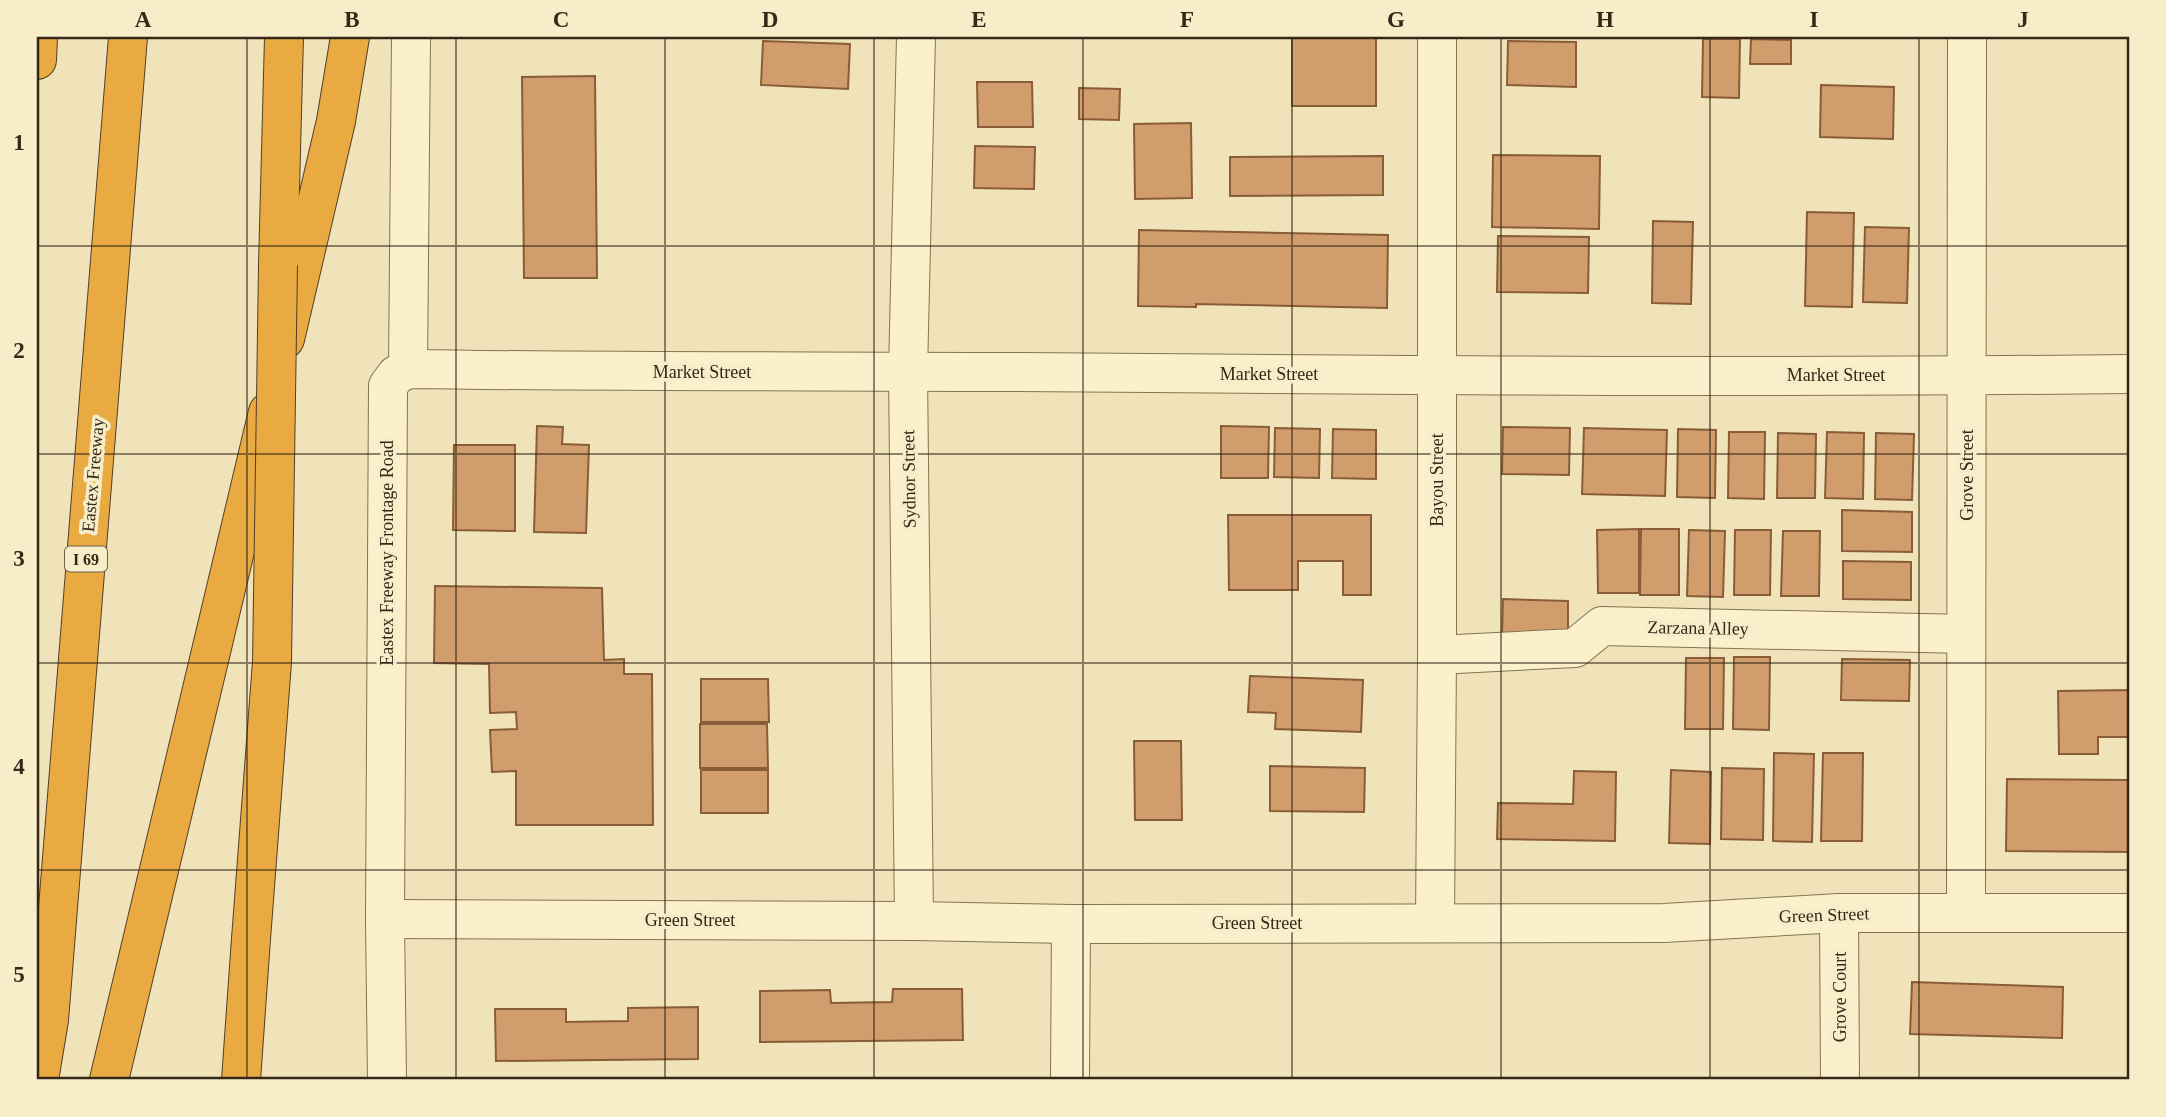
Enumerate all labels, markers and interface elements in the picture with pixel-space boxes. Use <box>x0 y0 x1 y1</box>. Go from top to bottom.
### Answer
text: A <box>135 7 152 32</box>
text: B <box>344 7 360 32</box>
text: C <box>553 7 569 32</box>
text: D <box>762 7 778 32</box>
text: E <box>971 7 987 32</box>
text: F <box>1180 7 1194 32</box>
text: G <box>1387 7 1405 32</box>
text: H <box>1596 7 1614 32</box>
text: I <box>1810 7 1819 32</box>
text: J <box>2017 7 2029 32</box>
text: 1 <box>13 130 25 155</box>
text: 2 <box>13 338 25 363</box>
street label: Market Street <box>653 362 751 382</box>
street label: Market Street <box>1220 364 1318 384</box>
street label: Market Street <box>1787 365 1885 385</box>
street label: Eastex Freeway <box>78 417 108 533</box>
street label: Grove Street <box>1957 429 1977 521</box>
street label: Sydnor Street <box>898 430 920 528</box>
street label: Bayou Street <box>1427 433 1447 527</box>
street label: Eastex Freeway Frontage Road <box>377 440 397 666</box>
text: 3 <box>13 546 25 571</box>
road number: I 69 <box>65 546 107 572</box>
street label: Zarzana Alley <box>1647 617 1749 639</box>
text: 4 <box>13 754 25 779</box>
street label: Green Street <box>1778 903 1870 927</box>
street label: Green Street <box>645 910 735 930</box>
street label: Green Street <box>1212 913 1302 933</box>
street label: Grove Court <box>1830 952 1850 1042</box>
text: 5 <box>13 962 25 987</box>

